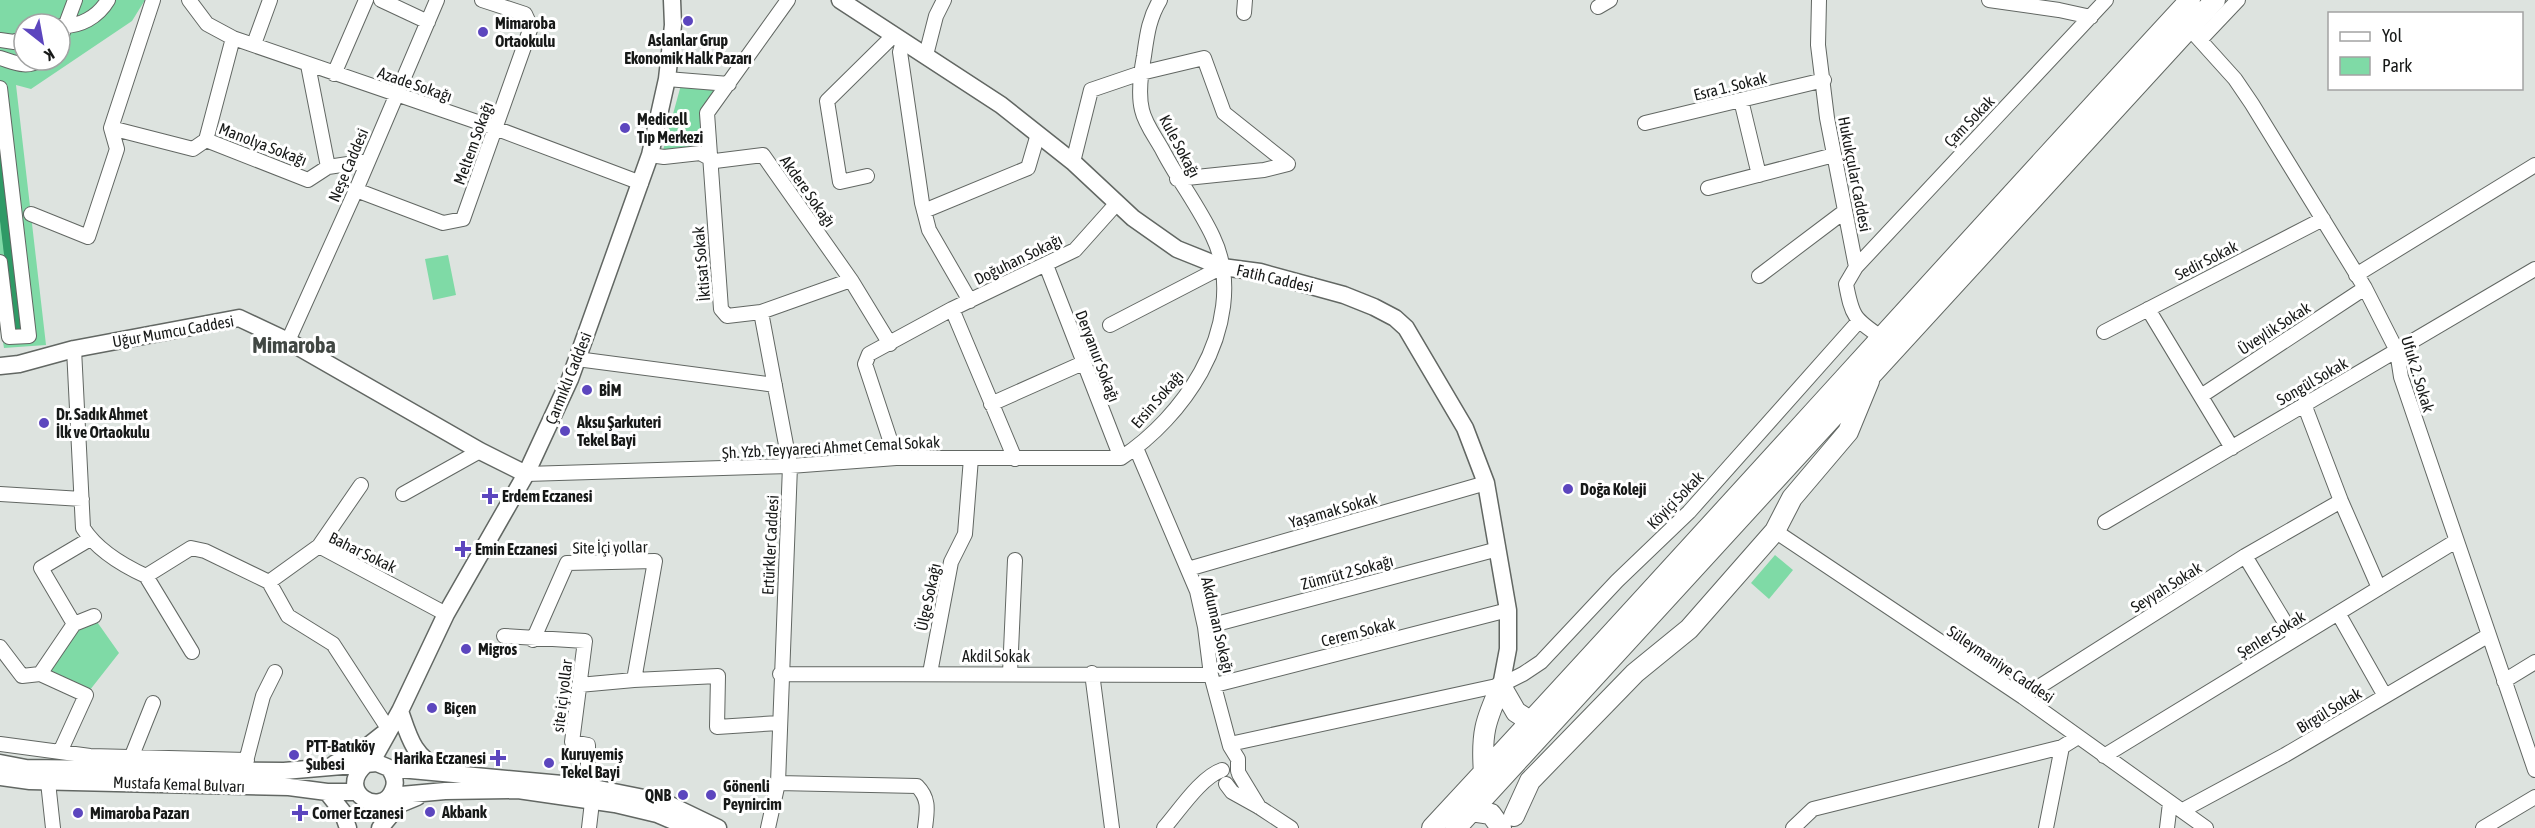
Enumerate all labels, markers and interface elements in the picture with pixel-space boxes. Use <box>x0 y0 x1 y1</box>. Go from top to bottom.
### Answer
north arrow <box>12 12 72 72</box>
legend <box>2328 12 2523 90</box>
place label: Mimaroba Ortaokulu <box>495 14 556 50</box>
marker: Aslanlar Grup Ekonomik Halk Pazarı <box>681 14 695 28</box>
marker: Mimaroba Ortaokulu <box>476 25 490 39</box>
text: Yol <box>2382 25 2402 46</box>
place label: Aslanlar Grup Ekonomik Halk Pazarı <box>624 31 752 67</box>
text: K <box>42 45 58 65</box>
text: Park <box>2382 55 2412 76</box>
street label: Azade Sokağı <box>375 63 455 106</box>
street label: Esra 1. Sokak <box>1692 68 1768 104</box>
street label: Çam Sokak <box>1940 92 1998 151</box>
street label: Meltem Sokağı <box>450 99 497 187</box>
place label: Medicell Tıp Merkezi <box>637 110 704 146</box>
street label: Kule Sokağı <box>1155 112 1204 181</box>
street label: Hukukçular Caddesi <box>1834 115 1875 233</box>
street label: Manolya Sokağı <box>216 119 310 170</box>
marker: Medicell Tıp Merkezi <box>618 121 632 135</box>
street label: Neşe Caddesi <box>324 125 372 205</box>
street label: Akdere Sokağı <box>776 152 839 231</box>
street label: İktisat Sokak <box>689 226 713 302</box>
street label: Doğuhan Sokağı <box>971 230 1065 289</box>
street label: Sedir Sokak <box>2172 237 2240 283</box>
street label: Fatih Caddesi <box>1235 260 1315 296</box>
street label: Üveylik Sokak <box>2235 298 2314 359</box>
street label: Deryanur Sokağı <box>1071 308 1124 405</box>
street label: Uğur Mumcu Caddesi <box>111 311 235 352</box>
street label: Çarmıklı Caddesi <box>541 329 596 427</box>
district label: Mimaroba <box>252 332 336 358</box>
street label: Ufuk 2. Sokak <box>2398 334 2438 414</box>
street label: Songül Sokak <box>2273 354 2351 409</box>
street label: Ersin Sokağı <box>1127 367 1188 432</box>
place label: BİM <box>599 381 621 399</box>
marker: BİM <box>580 383 594 397</box>
place label: Dr. Sadık Ahmet İlk ve Ortaokulu <box>56 405 150 441</box>
place label: Aksu Şarkuteri Tekel Bayi <box>576 413 662 449</box>
marker: Dr. Sadık Ahmet İlk ve Ortaokulu <box>37 416 51 430</box>
marker: Aksu Şarkuteri Tekel Bayi <box>558 424 572 438</box>
street label: Şh. Yzb. Teyyareci Ahmet Cemal Sokak <box>721 432 941 463</box>
street label: Köyiçi Sokak <box>1643 468 1707 533</box>
place label: Doğa Koleji <box>1580 480 1647 498</box>
marker: Doğa Koleji <box>1561 482 1575 496</box>
place label: Erdem Eczanesi <box>502 487 593 505</box>
marker: Erdem Eczanesi <box>483 489 497 503</box>
street label: Yaşamak Sokak <box>1287 489 1379 532</box>
street label: Ertürkler Caddesi <box>758 495 782 595</box>
street label: Bahar Sokak <box>326 528 400 576</box>
street label: Site İçi yollar <box>572 537 648 558</box>
place label: Emin Eczanesi <box>475 540 558 558</box>
marker: Emin Eczanesi <box>456 542 470 556</box>
street label: Zümrüt 2 Sokağı <box>1299 551 1395 594</box>
street label: Seyyah Sokak <box>2127 558 2205 617</box>
street label: Ülge Sokağı <box>912 562 945 633</box>
street label: Akduman Sokağı <box>1197 575 1238 675</box>
street label: Şenler Sokak <box>2234 607 2309 662</box>
street label: Cerem Sokak <box>1319 614 1397 650</box>
street label: Süleymaniye Caddesi <box>1944 622 2058 707</box>
place label: Migros <box>478 640 518 658</box>
marker: Migros <box>459 642 473 656</box>
street label: Akdil Sokak <box>962 647 1030 665</box>
street label: site içi yollar <box>549 658 576 734</box>
street label: Birgül Sokak <box>2293 684 2365 737</box>
place label: Biçen <box>444 699 476 717</box>
marker: Biçen <box>425 701 439 715</box>
place label: PTT-Batıköy Şubesi <box>306 737 375 773</box>
place label: Kuruyemiş Tekel Bayi <box>561 745 624 781</box>
marker: PTT-Batıköy Şubesi <box>287 748 301 762</box>
place label: Harika Eczanesi <box>394 749 486 767</box>
marker: Harika Eczanesi <box>491 751 505 765</box>
marker: Kuruyemiş Tekel Bayi <box>542 756 556 770</box>
street label: Mustafa Kemal Bulvarı <box>113 773 245 795</box>
place label: Gönenli Peynircim <box>723 777 782 813</box>
place label: QNB <box>645 786 671 804</box>
marker: QNB <box>676 788 690 802</box>
marker: Gönenli Peynircim <box>704 788 718 802</box>
place label: Akbank <box>441 803 488 821</box>
place label: Mimaroba Pazarı <box>90 804 190 822</box>
place label: Corner Eczanesi <box>312 804 404 822</box>
marker: Akbank <box>423 805 437 819</box>
marker: Mimaroba Pazarı <box>71 806 85 820</box>
marker: Corner Eczanesi <box>293 806 307 820</box>

